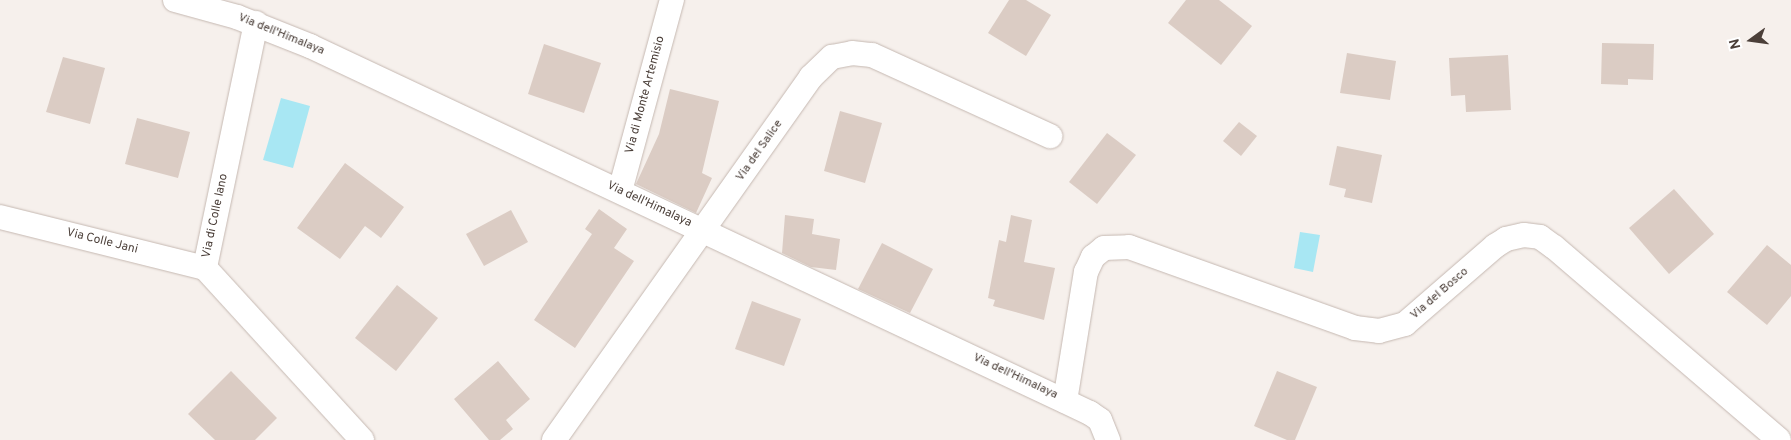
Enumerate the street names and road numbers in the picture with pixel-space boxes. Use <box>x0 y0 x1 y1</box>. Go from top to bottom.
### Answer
street label: Via dell'Himalaya <box>236 11 326 59</box>
street label: Via di Monte Artemisio <box>623 34 669 156</box>
street label: Via del Salice <box>734 118 786 184</box>
street label: Via di Colle Iano <box>200 173 232 259</box>
street label: Via dell'Himalaya <box>604 179 694 231</box>
street label: Via Colle Jani <box>65 226 139 258</box>
street label: Via del Bosco <box>1408 265 1472 323</box>
street label: Via dell'Himalaya <box>970 351 1060 403</box>

